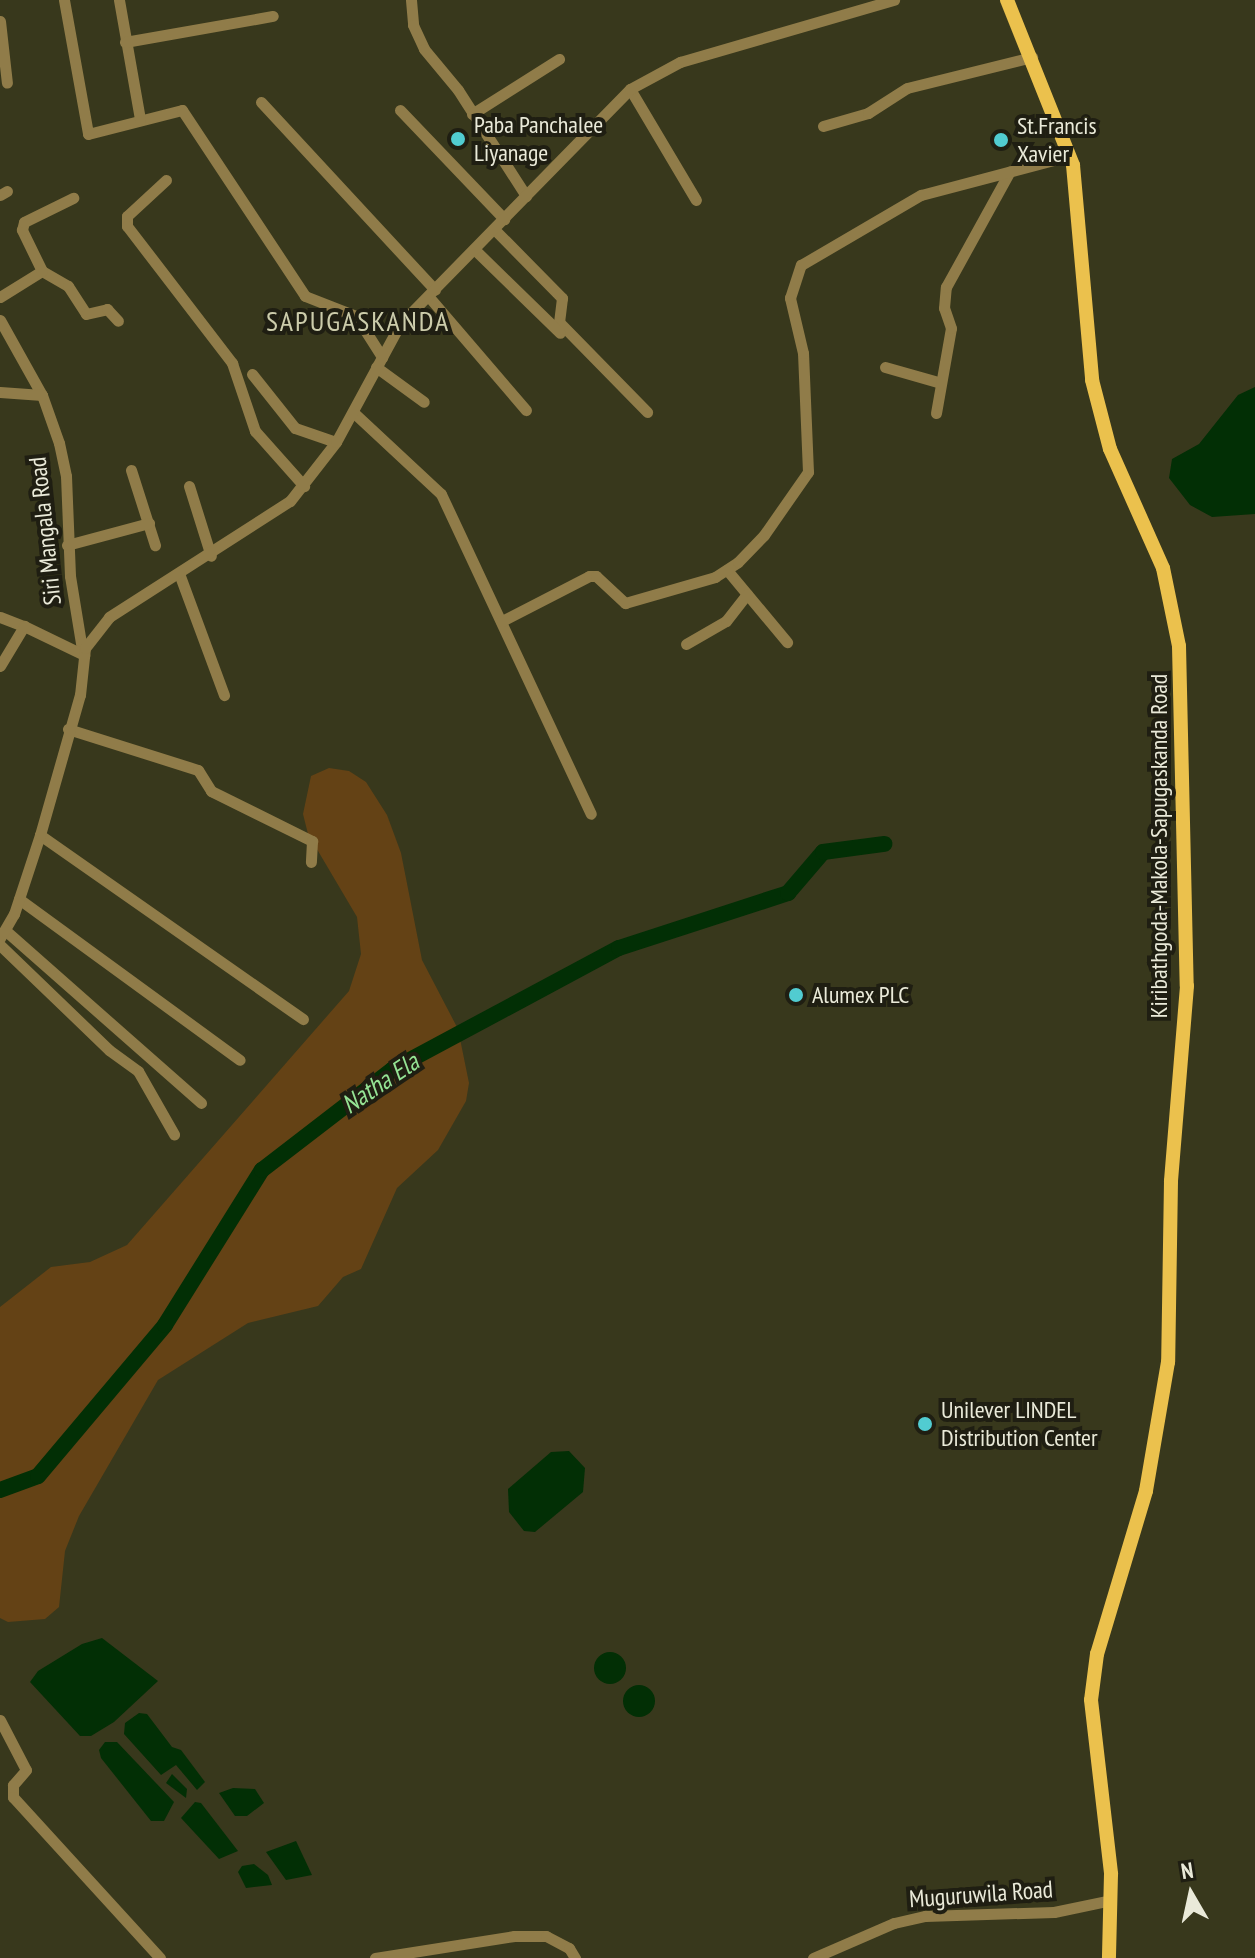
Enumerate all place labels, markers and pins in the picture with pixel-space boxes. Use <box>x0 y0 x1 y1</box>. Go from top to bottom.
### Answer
place label: Paba Panchalee Liyanage <box>474 111 603 167</box>
place label: St.Francis Xavier <box>1017 112 1097 168</box>
marker: Paba Panchalee Liyanage <box>449 130 467 148</box>
marker: St.Francis Xavier <box>992 131 1010 149</box>
place label: Alumex PLC <box>812 981 910 1009</box>
marker: Alumex PLC <box>787 986 805 1004</box>
place label: Unilever LINDEL Distribution Center <box>941 1396 1098 1452</box>
marker: Unilever LINDEL Distribution Center <box>916 1415 934 1433</box>

